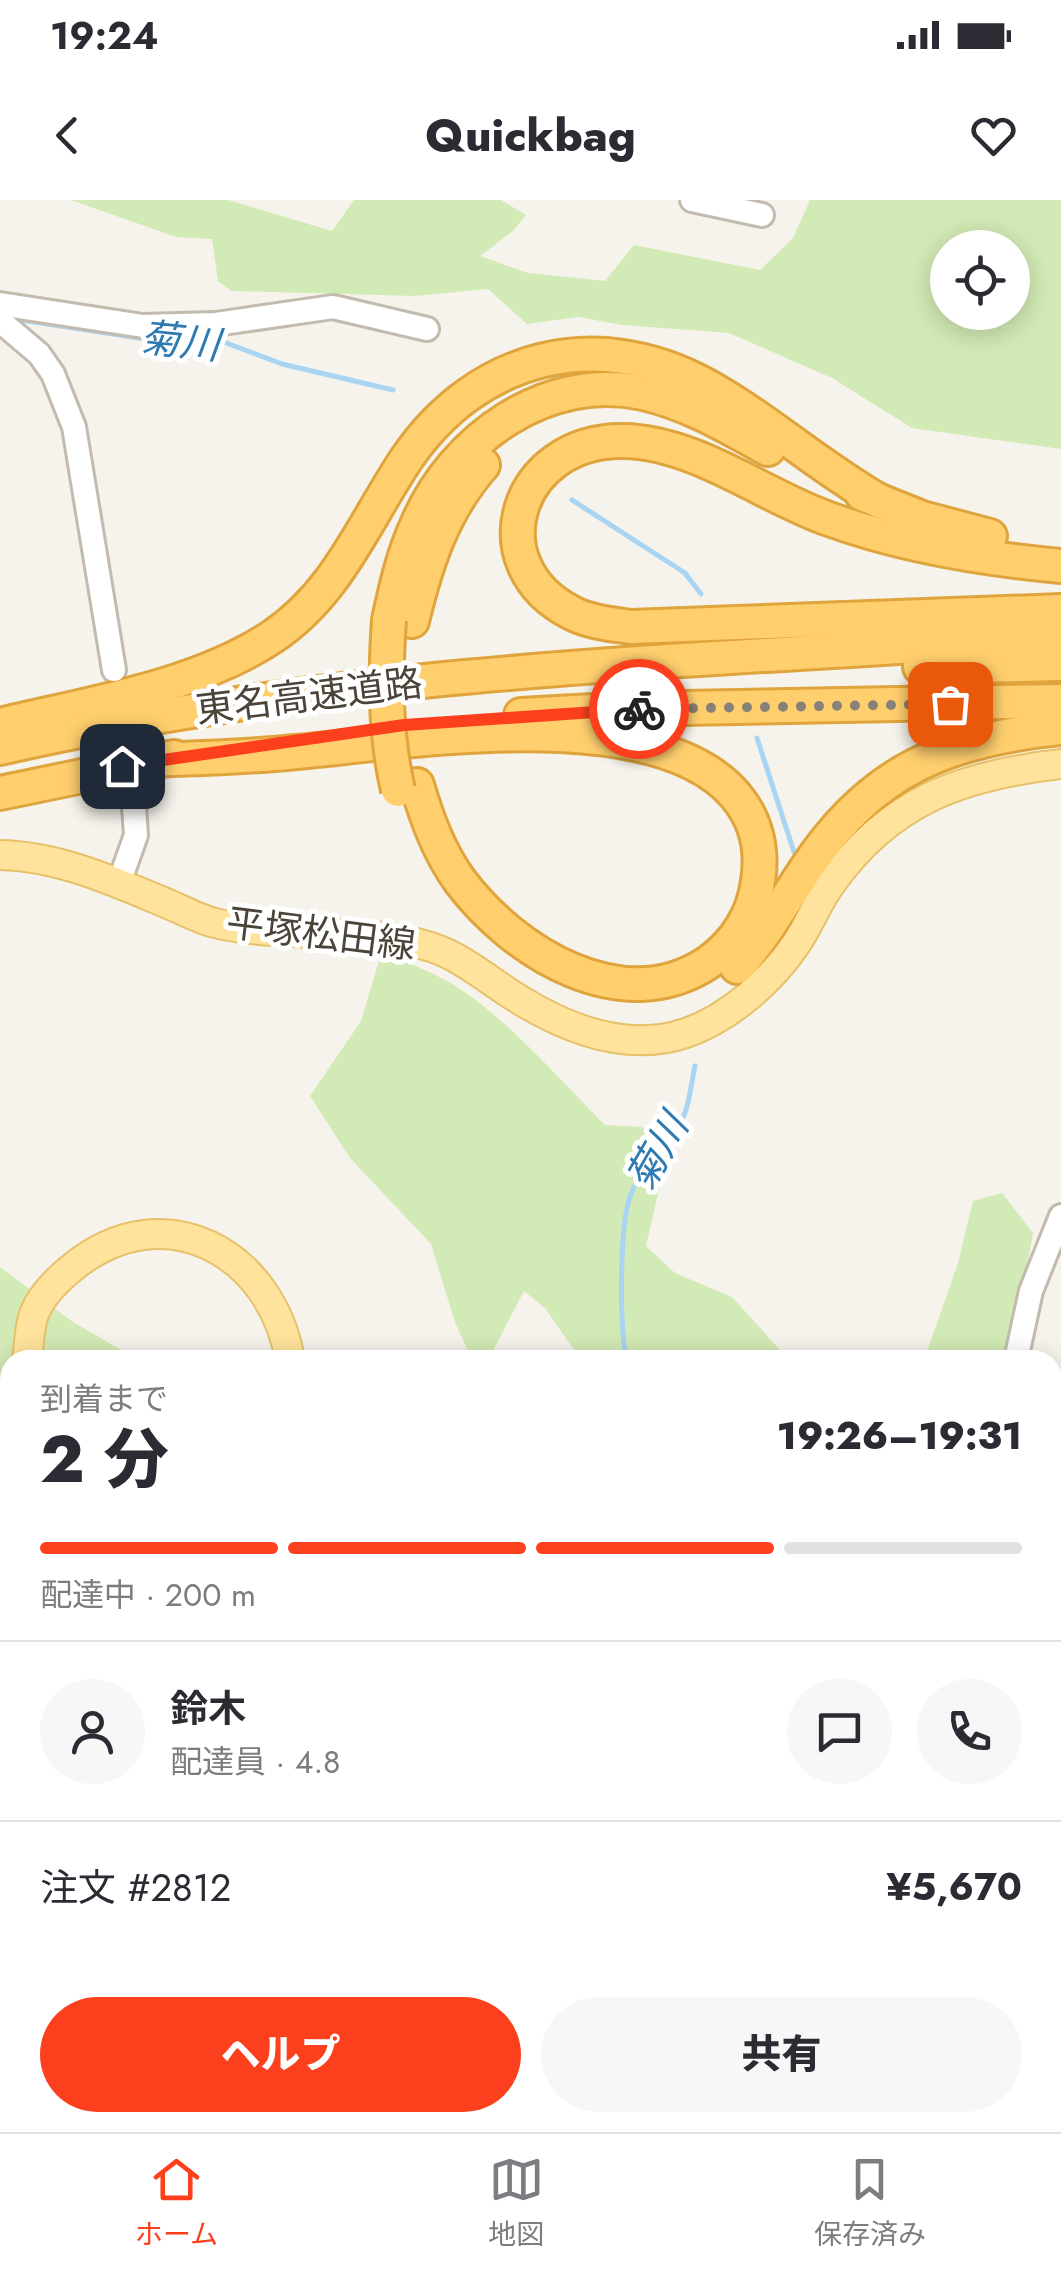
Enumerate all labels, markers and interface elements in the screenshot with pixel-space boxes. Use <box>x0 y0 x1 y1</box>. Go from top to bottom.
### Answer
text: 19:24 <box>50 8 158 63</box>
text: Quickbag <box>425 103 636 168</box>
icon: back <box>40 108 95 163</box>
icon: heart <box>966 108 1021 163</box>
map controls <box>930 230 1030 330</box>
button: locate <box>930 230 1030 330</box>
water label: 菊川 <box>137 308 227 374</box>
street label: 東名高速道路 <box>192 654 425 737</box>
courier <box>589 659 689 759</box>
pin <box>908 662 993 747</box>
icon: bag <box>923 677 978 732</box>
icon: bike <box>612 682 667 737</box>
pin <box>80 724 165 809</box>
icon: home <box>95 739 150 794</box>
street label: 平塚松田線 <box>223 895 419 972</box>
water label: 菊川 <box>612 1099 704 1201</box>
text: 到着まで <box>40 1376 168 1422</box>
text: 19:26–19:31 <box>777 1408 1022 1463</box>
text: 2 分 <box>40 1412 169 1506</box>
text: 配達中 · 200 m <box>40 1572 256 1618</box>
button: person <box>40 1679 145 1784</box>
button: chat <box>787 1679 892 1784</box>
button: phone <box>917 1679 1022 1784</box>
text: 鈴木 <box>170 1681 246 1736</box>
text: 配達員 · 4.8 <box>170 1739 341 1785</box>
text: ¥5,670 <box>886 1859 1022 1914</box>
text: 注文 #2812 <box>40 1860 231 1915</box>
button: ヘルプ <box>40 1997 521 2112</box>
button: 共有 <box>541 1997 1022 2112</box>
tab: ホーム <box>135 2152 218 2255</box>
tab: 地図 <box>488 2152 544 2255</box>
tab: 保存済み <box>814 2152 926 2255</box>

